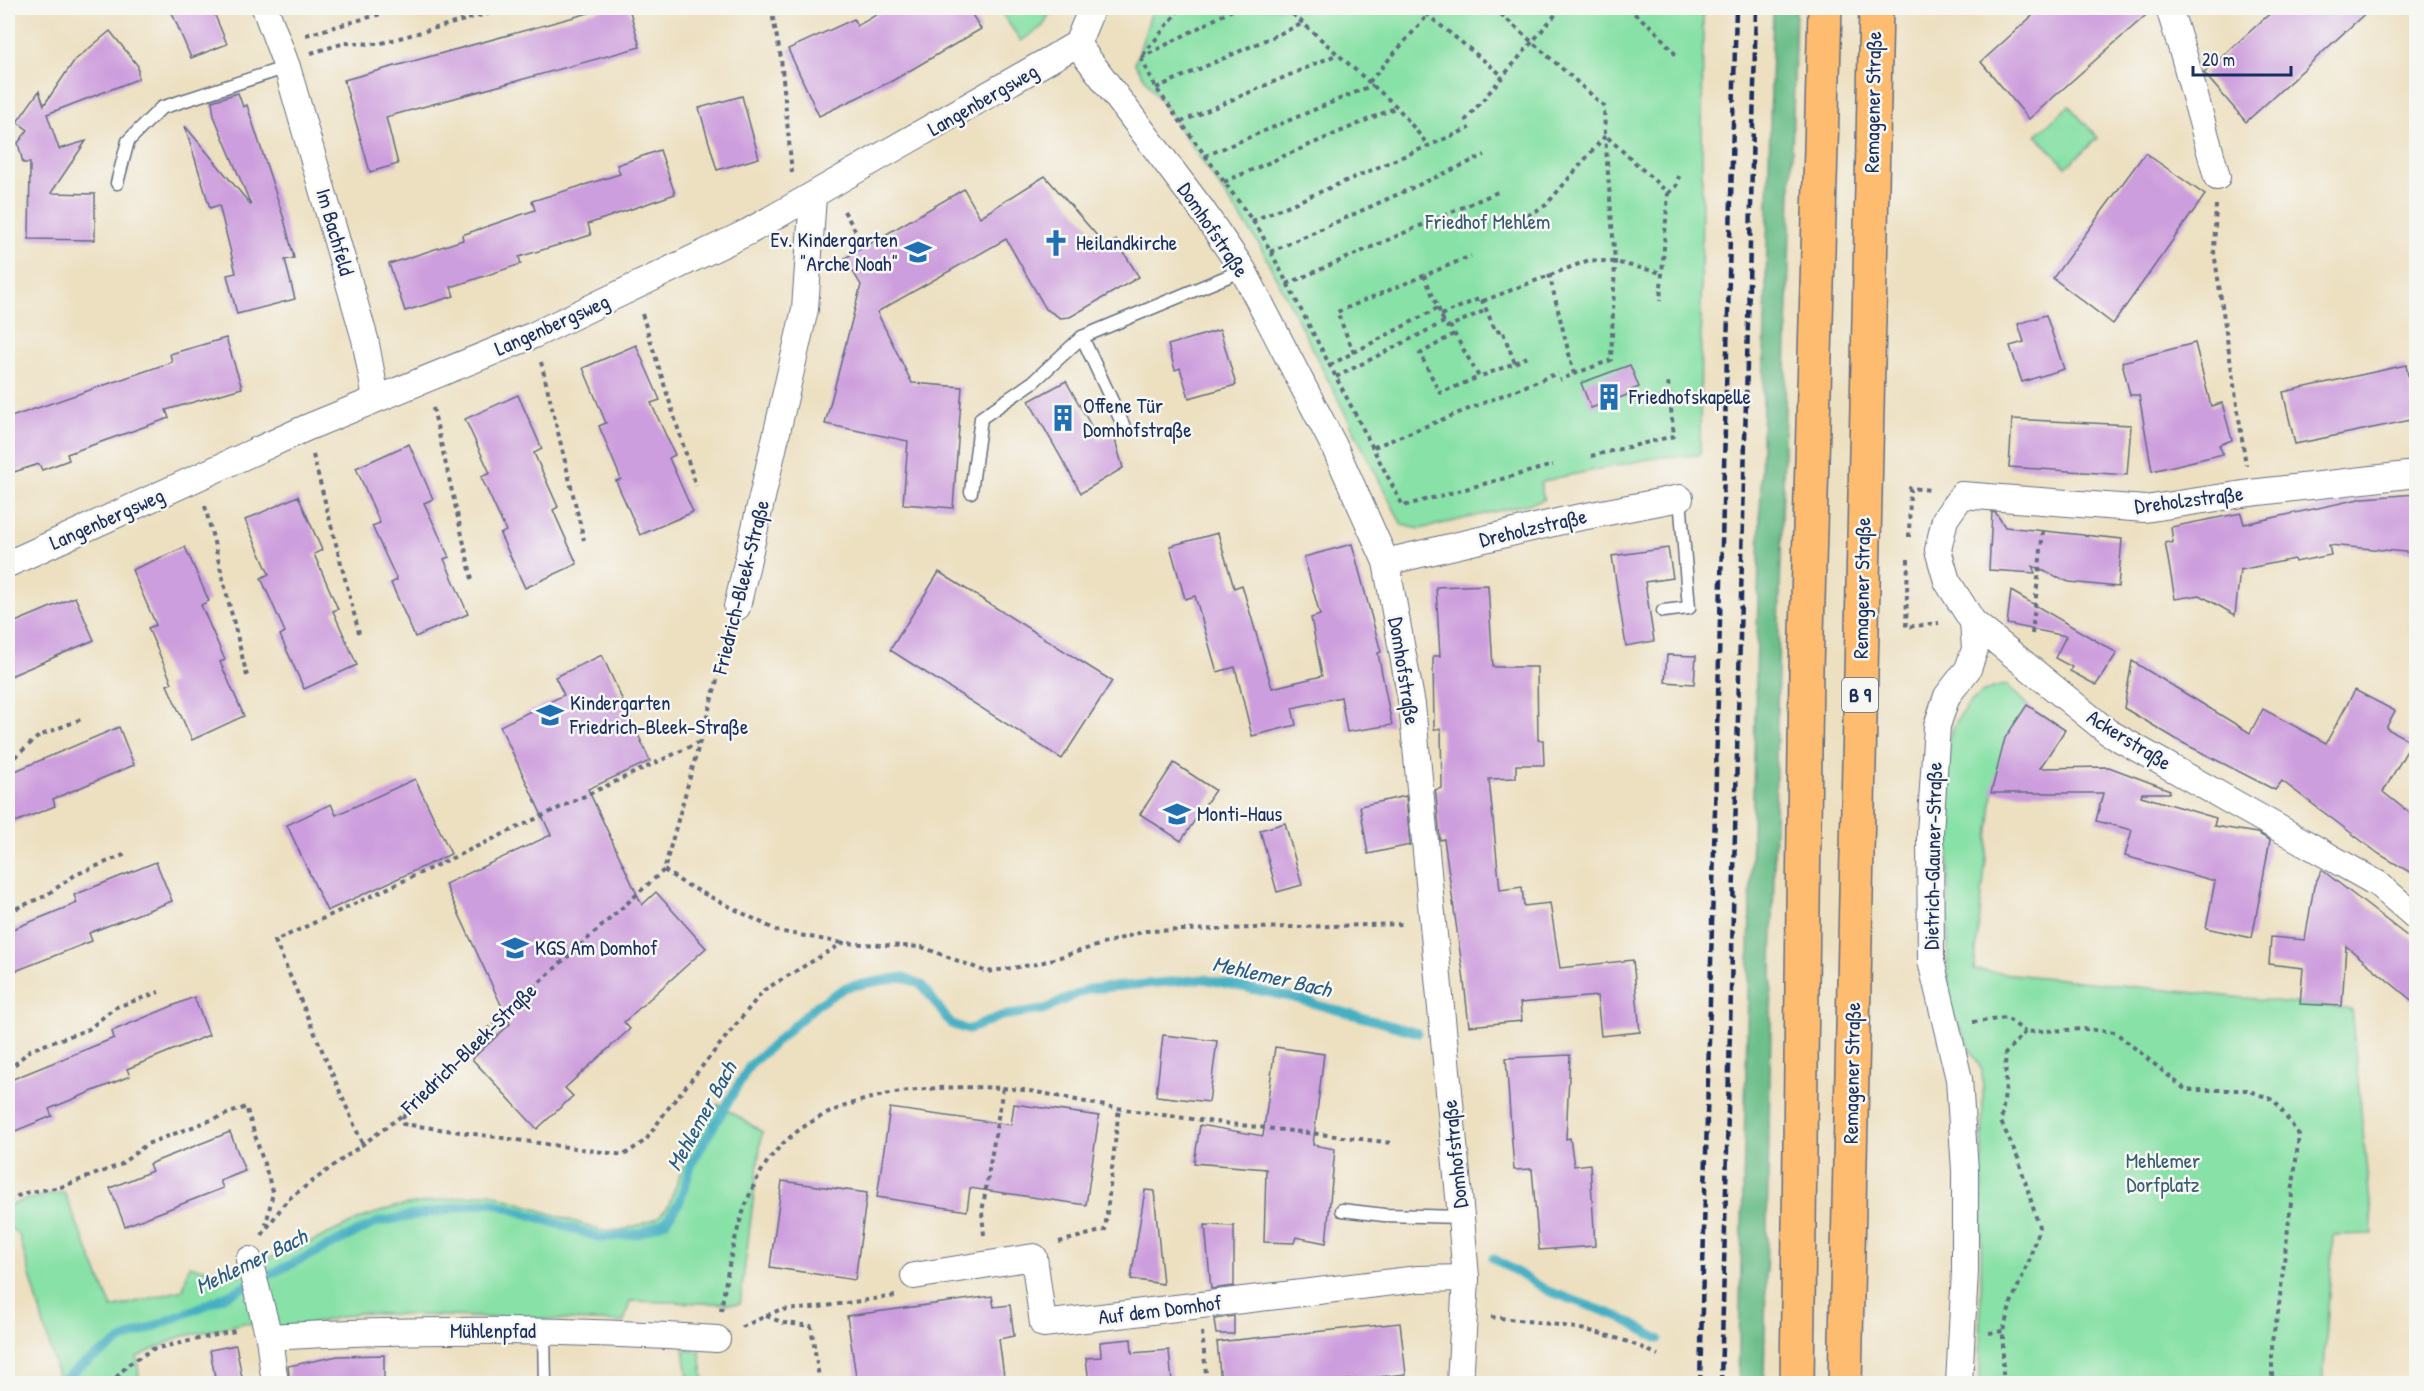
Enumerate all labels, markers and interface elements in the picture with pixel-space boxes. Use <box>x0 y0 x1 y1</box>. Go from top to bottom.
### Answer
street label: Remagener Straße <box>1857 31 1888 173</box>
scale bar <box>2193 39 2290 77</box>
text: 20 m <box>2202 47 2235 72</box>
street label: Langenbergsweg <box>922 56 1043 143</box>
street label: Domhofstraße <box>1171 177 1256 283</box>
street label: Im Bachfeld <box>309 185 362 279</box>
park label: Friedhof Mehlem <box>1425 207 1550 236</box>
place label: Ev. Kindergarten "Arche Noah" <box>770 225 898 278</box>
church icon: Heilandkirche <box>1041 228 1071 258</box>
place label: Heilandkirche <box>1076 228 1177 257</box>
school or university icon: Ev. Kindergarten "Arche Noah" <box>903 237 933 267</box>
street label: Langenbergsweg <box>490 286 614 363</box>
building icon: Friedhofskapelle <box>1594 382 1624 412</box>
place label: Friedhofskapelle <box>1628 382 1751 411</box>
place label: Offene Tür Domhofstraße <box>1083 391 1192 444</box>
building icon: Offene Tür Domhofstraße <box>1048 403 1078 433</box>
street label: Dreholzstraße <box>2133 478 2245 521</box>
street label: Langenbergsweg <box>45 480 169 557</box>
street label: Friedrich-Bleek-Straße <box>705 497 776 678</box>
street label: Dreholzstraße <box>1476 501 1589 554</box>
street label: Remagener Straße <box>1846 517 1877 659</box>
street label: Domhofstraße <box>1382 615 1427 727</box>
road number: B 9 <box>1842 678 1878 712</box>
place label: Kindergarten Friedrich-Bleek-Straße <box>569 688 748 741</box>
school or university icon: Kindergarten Friedrich-Bleek-Straße <box>535 700 565 730</box>
street label: Ackerstraße <box>2081 702 2177 777</box>
street label: Dietrich-Glauner-Straße <box>1916 762 1949 950</box>
school or university icon: Monti-Haus <box>1162 799 1192 829</box>
place label: Monti-Haus <box>1197 799 1282 828</box>
school or university icon: KGS Am Domhof <box>500 933 530 963</box>
place label: KGS Am Domhof <box>535 933 658 962</box>
water label: Mehlemer Bach <box>1210 948 1336 1005</box>
street label: Friedrich-Bleek-Straße <box>394 976 543 1122</box>
street label: Remagener Straße <box>1836 1002 1867 1144</box>
water label: Mehlemer Bach <box>659 1054 744 1176</box>
street label: Domhofstraße <box>1434 1099 1475 1210</box>
park label: Mehlemer Dorfplatz <box>2126 1146 2200 1199</box>
water label: Mehlemer Bach <box>190 1220 313 1301</box>
street label: Auf dem Domhof <box>1097 1287 1224 1331</box>
street label: Mühlenpfad <box>450 1316 536 1345</box>

